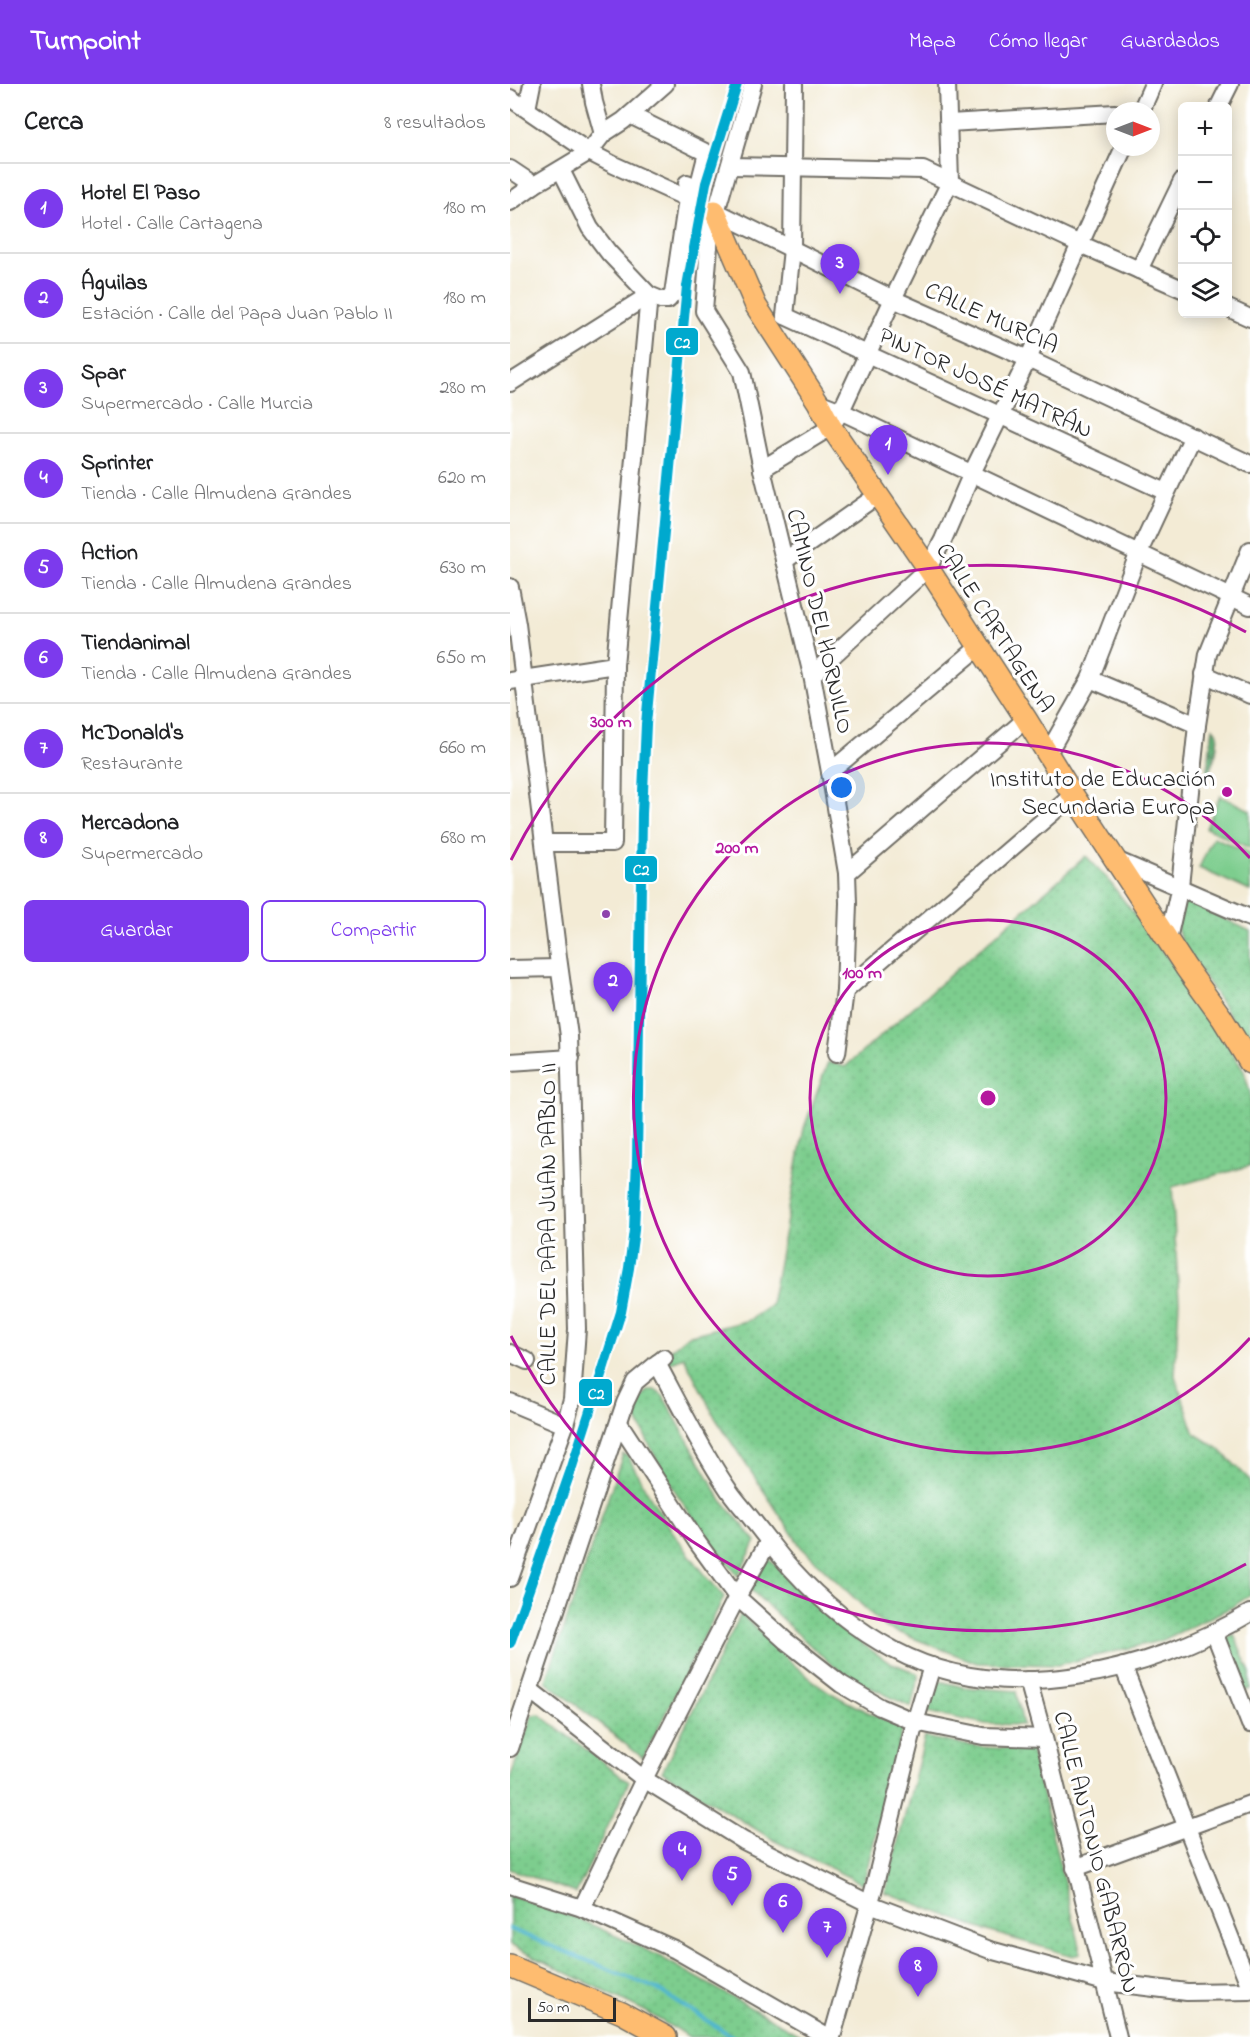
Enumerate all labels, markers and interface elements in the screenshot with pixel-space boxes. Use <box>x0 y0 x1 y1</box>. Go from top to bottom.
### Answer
text: Turnpoint <box>30 22 141 63</box>
text: Mapa <box>909 27 956 57</box>
text: Cómo llegar <box>989 27 1087 57</box>
text: Guardados <box>1120 27 1220 57</box>
north arrow <box>1106 102 1160 156</box>
map controls <box>1178 102 1232 318</box>
button: + <box>1178 102 1232 156</box>
text: Cerca <box>24 104 84 142</box>
text: 8 resultados <box>384 109 486 138</box>
button: − <box>1178 156 1232 210</box>
text: Hotel El Paso <box>81 178 200 210</box>
text: 1 <box>40 194 47 223</box>
text: 180 m <box>443 194 486 223</box>
text: Hotel · Calle Cartagena <box>81 210 263 239</box>
button: locate <box>1178 210 1232 264</box>
pin: 3 <box>820 244 860 294</box>
button: layers <box>1178 264 1232 318</box>
text: Águilas <box>81 268 148 300</box>
street label: CALLE MURCIA <box>918 274 1063 364</box>
text: 2 <box>39 284 48 313</box>
text: 180 m <box>443 284 486 313</box>
text: Estación · Calle del Papa Juan Pablo II <box>81 300 393 329</box>
street label: PINTOR JOSÉ MATRÁN <box>872 319 1098 449</box>
line badge: C2 <box>665 327 699 356</box>
text: C2 <box>674 332 690 356</box>
text: Spar <box>81 358 126 390</box>
text: 3 <box>39 374 48 403</box>
text: 280 m <box>439 374 486 403</box>
text: Supermercado · Calle Murcia <box>81 390 313 419</box>
pin: 1 <box>868 426 908 475</box>
text: Sprinter <box>81 448 153 480</box>
text: 4 <box>39 464 48 493</box>
text: 620 m <box>438 464 486 493</box>
text: Tienda · Calle Almudena Grandes <box>81 480 352 509</box>
street label: CAMINO DEL HORNILLO <box>776 506 861 738</box>
street label: CALLE CARTAGENA <box>926 536 1062 720</box>
text: Action <box>81 538 138 570</box>
text: 5 <box>38 554 49 583</box>
text: 630 m <box>440 554 486 583</box>
text: Tienda · Calle Almudena Grandes <box>81 570 352 599</box>
text: Tiendanimal <box>81 628 190 660</box>
text: 6 <box>39 644 48 673</box>
text: 650 m <box>437 644 486 673</box>
text: Tienda · Calle Almudena Grandes <box>81 660 352 689</box>
text: 300 m <box>589 710 632 736</box>
text: McDonald's <box>81 718 184 750</box>
text: 7 <box>39 734 48 763</box>
text: 660 m <box>439 734 486 763</box>
text: Restaurante <box>81 750 183 779</box>
place label: Instituto de Educación Secundaria Europa <box>990 763 1215 826</box>
your location <box>827 773 856 802</box>
marker: Instituto de Educación Secundaria Europa <box>1220 785 1234 799</box>
text: Mercadona <box>81 808 179 840</box>
text: 8 <box>40 824 47 853</box>
text: 680 m <box>441 824 486 853</box>
text: 200 m <box>715 836 759 862</box>
text: Supermercado <box>81 840 203 869</box>
line badge: C2 <box>624 855 658 883</box>
text: C2 <box>633 859 649 883</box>
button: Guardar <box>24 900 249 962</box>
button: Compartir <box>261 900 486 962</box>
unlabelled marker <box>600 908 612 920</box>
text: 100 m <box>842 961 882 987</box>
pin: 2 <box>594 962 632 1012</box>
street label: CALLE DEL PAPA JUAN PABLO II <box>532 1063 567 1385</box>
centre of rings <box>978 1088 998 1108</box>
line badge: C2 <box>578 1378 613 1407</box>
text: C2 <box>588 1383 604 1407</box>
street label: CALLE ANTONIO GABARRÓN <box>1043 1708 1147 1997</box>
pin: 4 <box>662 1832 702 1881</box>
pin: 5 <box>712 1856 752 1906</box>
pin: 6 <box>764 1884 802 1933</box>
pin: 7 <box>808 1908 846 1958</box>
pin: 8 <box>898 1948 938 1997</box>
scale bar <box>528 1995 616 2022</box>
text: 50 m <box>537 1996 569 2020</box>

